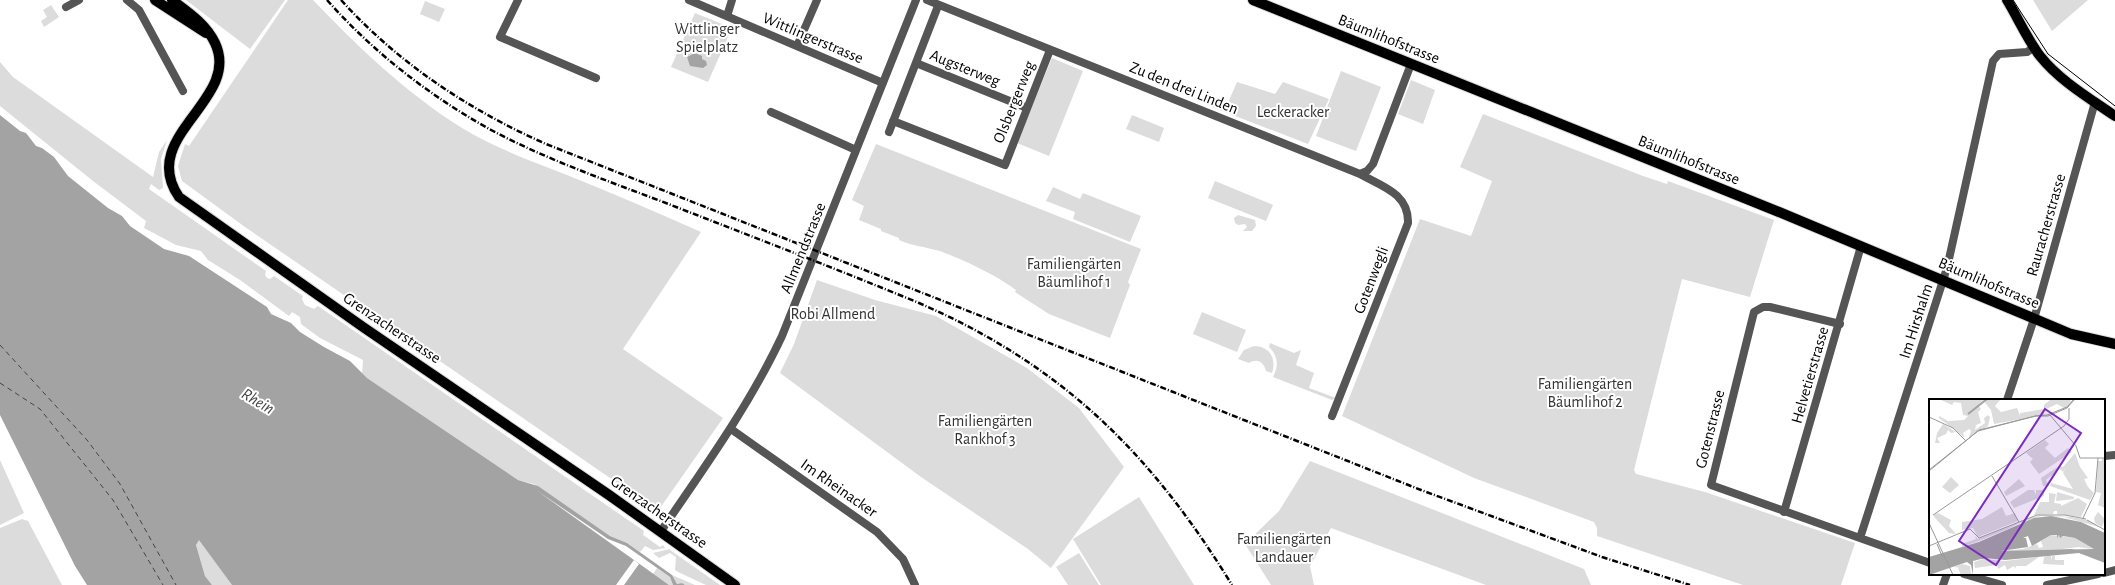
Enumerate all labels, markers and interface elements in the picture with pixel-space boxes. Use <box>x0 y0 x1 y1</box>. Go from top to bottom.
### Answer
street label: Wittlingerstrasse <box>760 10 866 66</box>
street label: Bäumlihofstrasse <box>1336 11 1442 67</box>
park label: Wittlinger Spielplatz <box>675 21 740 55</box>
street label: Augsterweg <box>928 47 1002 89</box>
street label: Olsbergerweg <box>990 59 1038 145</box>
street label: Zu den drei Linden <box>1127 59 1241 117</box>
park label: Leckeracker <box>1257 104 1330 120</box>
street label: Bäumlihofstrasse <box>1636 132 1742 188</box>
street label: Rauracherstrasse <box>2024 172 2068 278</box>
street label: Allmendstrasse <box>778 200 828 296</box>
street label: Gotenwegli <box>1351 244 1391 316</box>
street label: Bäumlihofstrasse <box>1936 255 2042 311</box>
park label: Familiengärten Bäumlihof 1 <box>1027 256 1121 290</box>
street label: Im Hirshalm <box>1896 281 1936 361</box>
street label: Grenzacherstrasse <box>340 290 444 366</box>
park label: Robi Allmend <box>791 306 875 322</box>
street label: Helvetierstrasse <box>1789 325 1831 425</box>
park label: Familiengärten Bäumlihof 2 <box>1538 376 1632 410</box>
water label: Rhein <box>239 385 277 417</box>
street label: Gotenstrasse <box>1693 388 1727 470</box>
inset map <box>1929 399 2105 575</box>
park label: Familiengärten Rankhof 3 <box>938 413 1032 447</box>
street label: Im Rheinacker <box>798 456 881 521</box>
street label: Grenzacherstrasse <box>608 473 710 551</box>
park label: Familiengärten Landauer <box>1237 531 1331 565</box>

